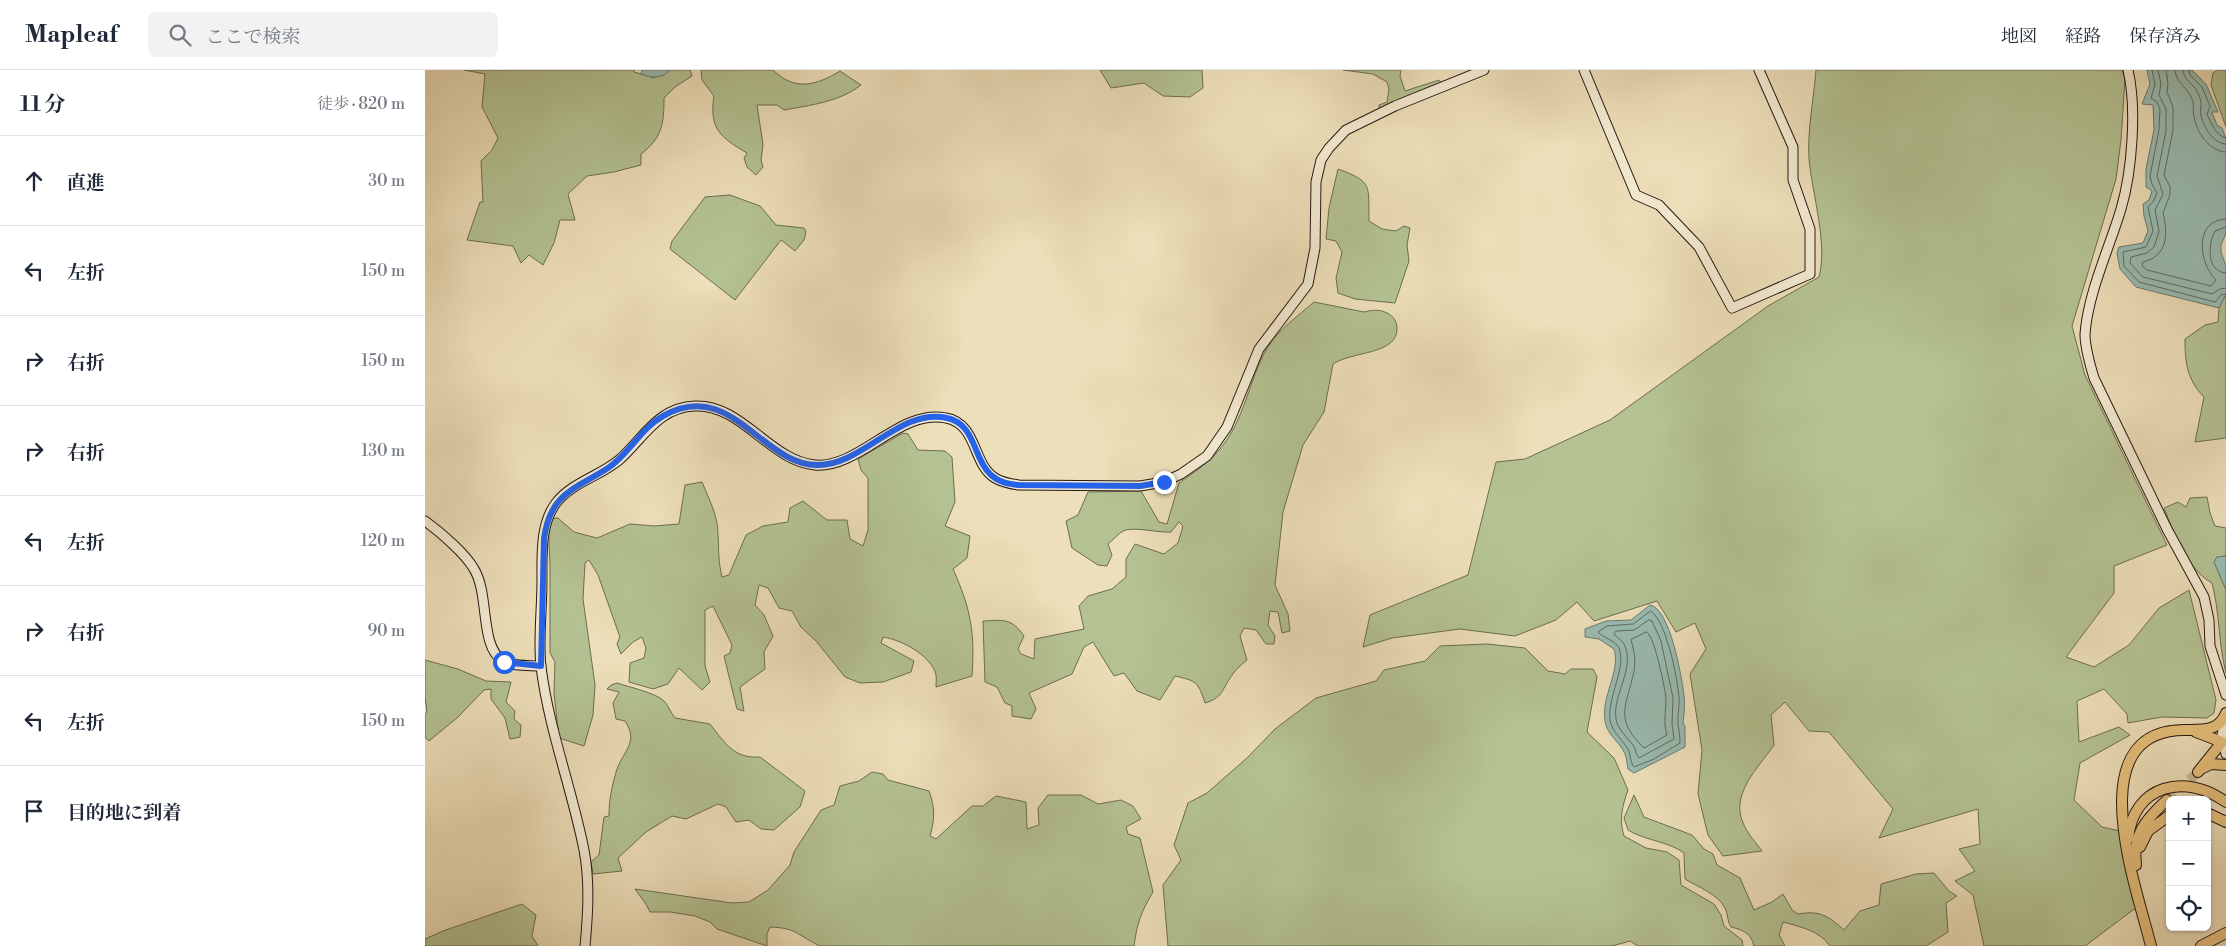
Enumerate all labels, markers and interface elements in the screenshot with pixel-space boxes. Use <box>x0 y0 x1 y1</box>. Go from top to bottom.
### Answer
search box <box>148 12 498 57</box>
text: Mapleaf <box>25 20 118 50</box>
icon: search <box>166 21 194 49</box>
text: ここで検索 <box>206 25 301 49</box>
text: 地図 <box>2001 25 2037 48</box>
text: 経路 <box>2065 25 2101 48</box>
text: 保存済み <box>2129 25 2201 48</box>
text: 11 分 <box>20 92 65 118</box>
text: 徒歩 · 820 m <box>317 94 405 114</box>
icon: ahead <box>20 167 48 195</box>
text: 直進 <box>67 171 105 195</box>
text: 30 m <box>368 171 405 191</box>
icon: left <box>20 257 48 285</box>
text: 左折 <box>67 261 105 285</box>
text: 150 m <box>361 261 405 281</box>
icon: right <box>20 347 48 375</box>
text: 右折 <box>67 351 105 375</box>
text: 150 m <box>361 351 405 371</box>
icon: right <box>20 437 48 465</box>
text: 右折 <box>67 441 105 465</box>
text: 130 m <box>361 441 405 461</box>
route end <box>1153 471 1176 494</box>
icon: left <box>20 527 48 555</box>
text: 左折 <box>67 531 105 555</box>
text: 120 m <box>361 531 405 551</box>
icon: right <box>20 617 48 645</box>
text: 右折 <box>67 621 105 645</box>
text: 90 m <box>367 621 405 641</box>
route start <box>493 651 516 674</box>
icon: left <box>20 707 48 735</box>
text: 左折 <box>67 711 105 735</box>
text: 150 m <box>361 711 405 731</box>
map controls <box>2166 796 2211 931</box>
button: + <box>2166 796 2211 841</box>
icon: arrive <box>20 797 48 825</box>
text: 目的地に到着 <box>67 801 181 825</box>
button: − <box>2166 841 2211 886</box>
button: locate <box>2166 886 2211 931</box>

